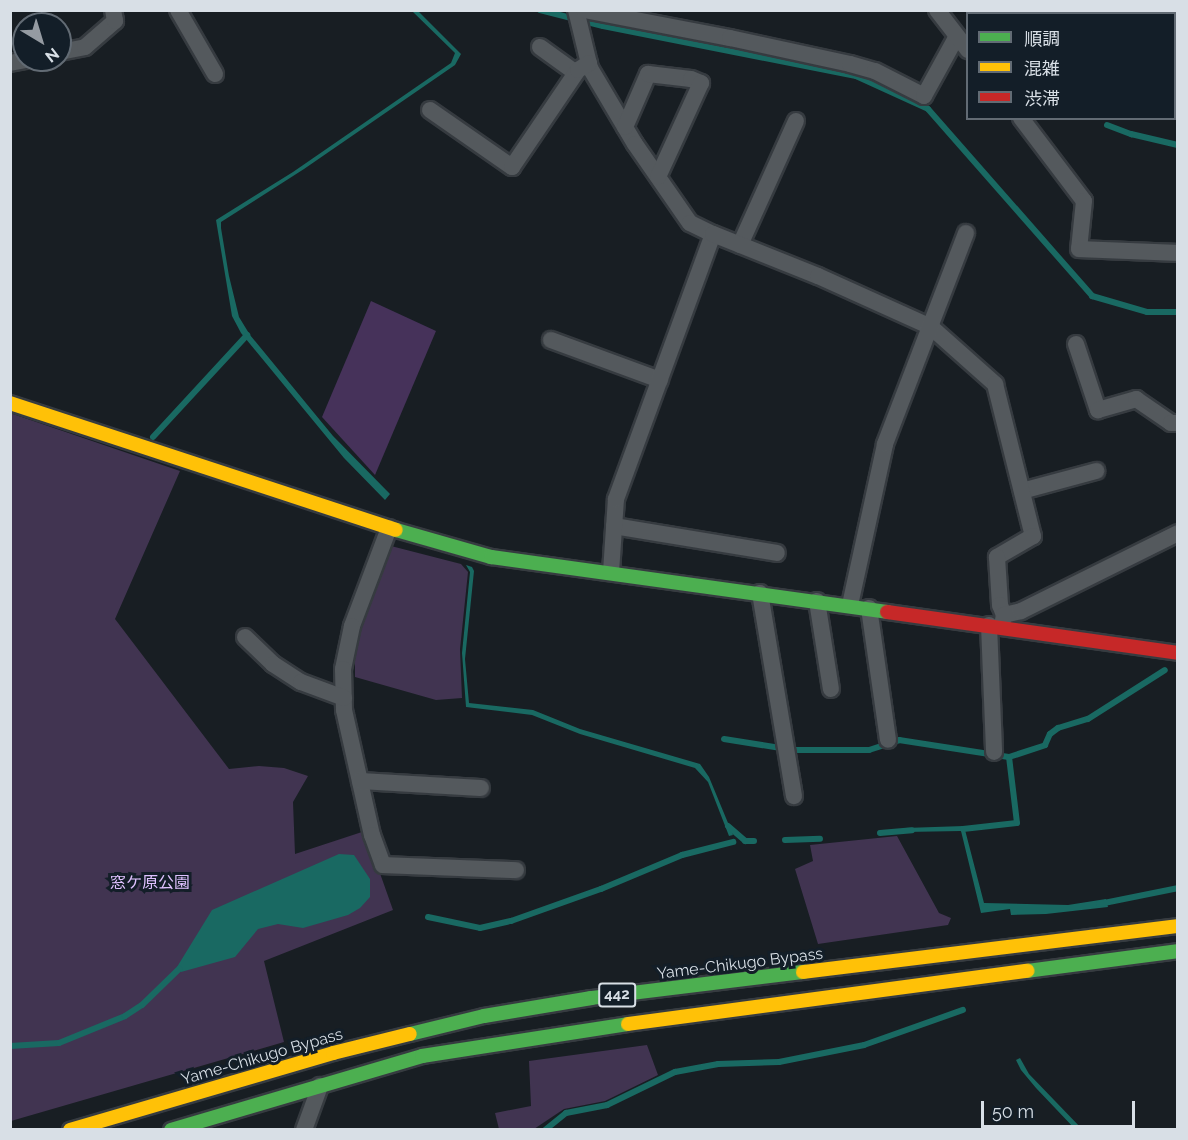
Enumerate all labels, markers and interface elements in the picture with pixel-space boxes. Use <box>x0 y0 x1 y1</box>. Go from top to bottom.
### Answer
north arrow <box>12 12 72 72</box>
legend <box>966 12 1176 120</box>
text: 順調 <box>1024 28 1060 49</box>
text: N <box>41 44 63 66</box>
text: 混雑 <box>1024 58 1060 79</box>
text: 渋滞 <box>1024 88 1060 109</box>
park label: 窓ケ原公園 <box>110 873 190 893</box>
street label: Yame-Chikugo Bypass <box>656 944 824 984</box>
road number: 442 <box>598 983 636 1007</box>
street label: Yame-Chikugo Bypass <box>179 1025 345 1089</box>
scale bar <box>984 1089 1138 1127</box>
text: 50 m <box>992 1101 1034 1122</box>

